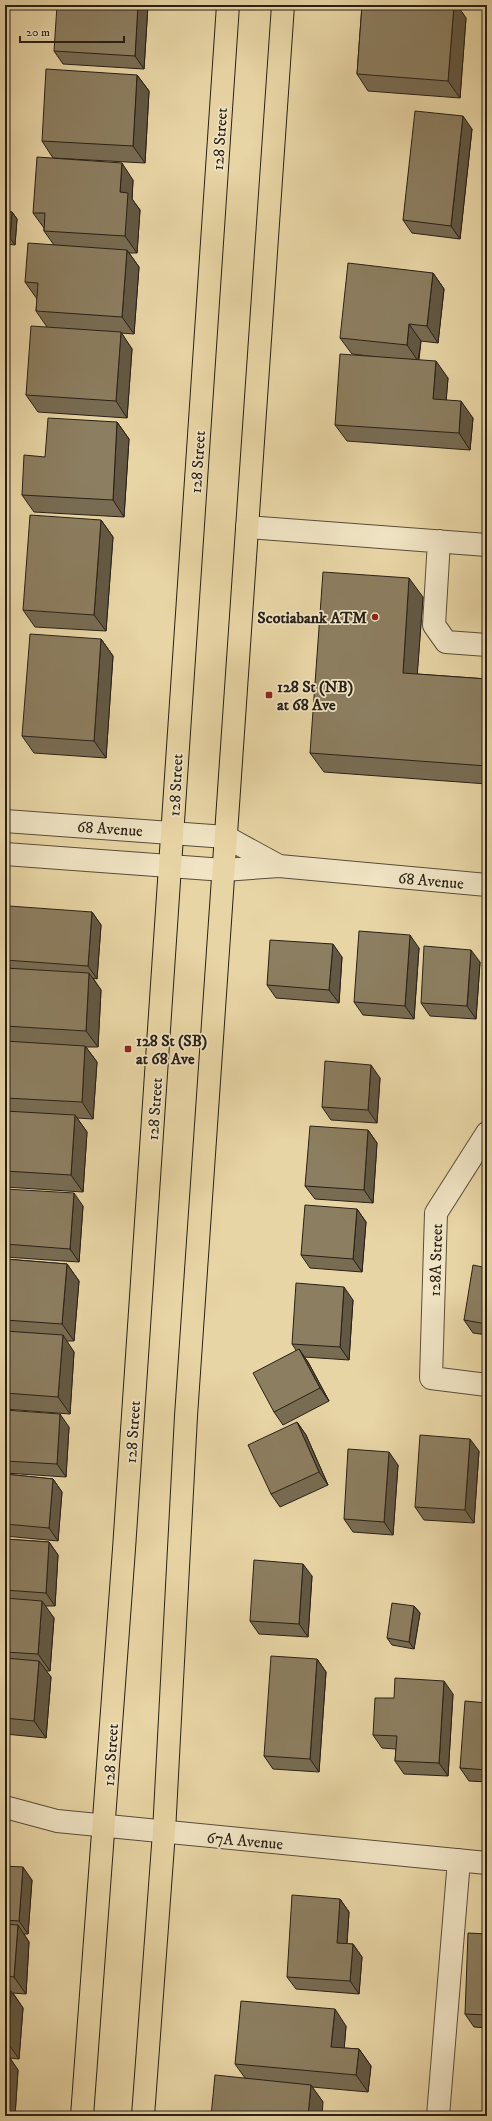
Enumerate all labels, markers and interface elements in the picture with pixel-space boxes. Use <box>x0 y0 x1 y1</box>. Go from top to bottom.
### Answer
scale bar <box>20 18 124 44</box>
text: 20 m <box>26 25 50 40</box>
street label: 128 Street <box>208 107 232 171</box>
street label: 128 Street <box>186 430 210 494</box>
place label: Scotiabank ATM <box>257 608 367 628</box>
marker: Scotiabank ATM <box>370 612 380 622</box>
place label: 128 St (NB) at 68 Ave <box>277 677 353 715</box>
marker: 128 St (NB) at 68 Ave <box>264 690 274 700</box>
street label: 128 Street <box>164 753 188 817</box>
street label: 68 Avenue <box>76 817 144 841</box>
street label: 68 Avenue <box>397 868 465 894</box>
place label: 128 St (SB) at 68 Ave <box>136 1031 207 1069</box>
marker: 128 St (SB) at 68 Ave <box>123 1044 133 1054</box>
street label: 128 Street <box>143 1077 167 1141</box>
street label: 128A Street <box>425 1223 447 1297</box>
street label: 128 Street <box>121 1400 145 1464</box>
street label: 128 Street <box>99 1723 123 1787</box>
street label: 67A Avenue <box>206 1828 284 1854</box>

